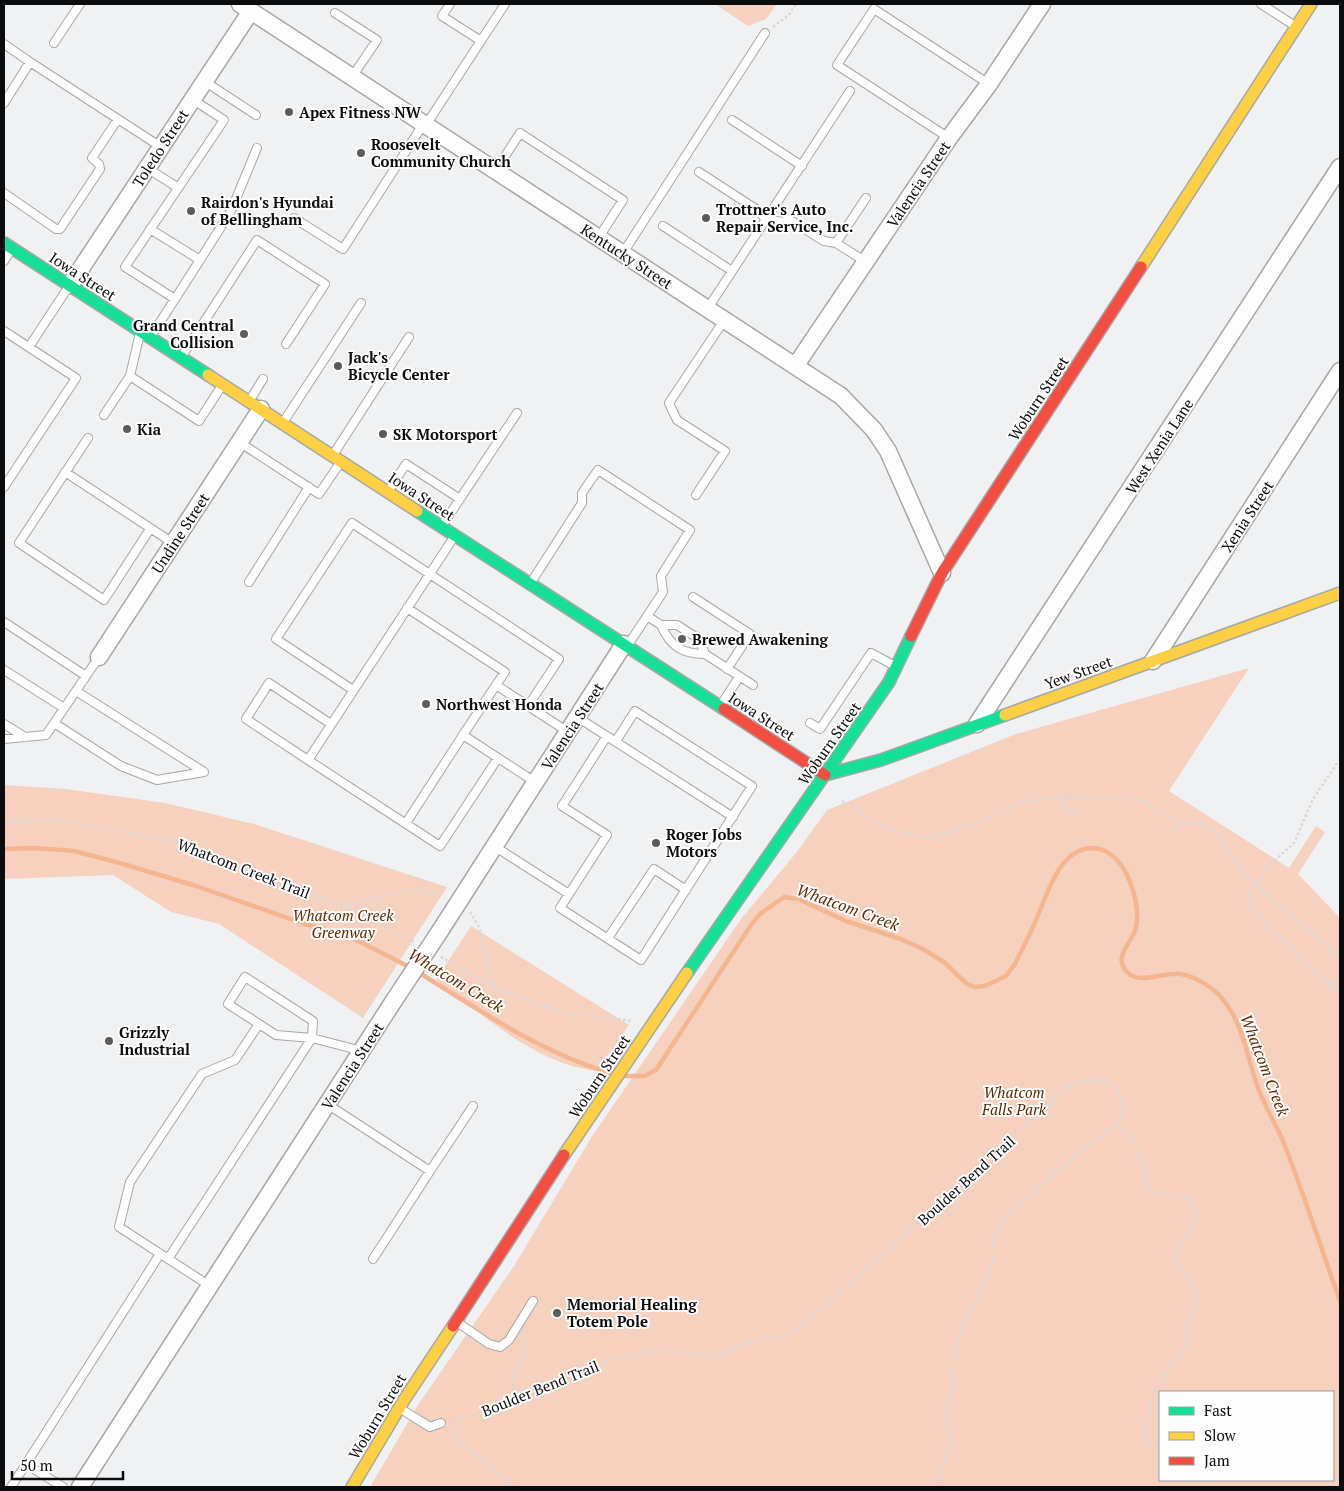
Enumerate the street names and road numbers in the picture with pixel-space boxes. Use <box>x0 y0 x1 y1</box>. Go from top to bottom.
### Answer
street label: Toledo Street <box>127 105 193 191</box>
street label: Valencia Street <box>882 136 955 231</box>
street label: Kentucky Street <box>577 219 677 293</box>
street label: Iowa Street <box>46 247 120 305</box>
street label: Woburn Street <box>1003 352 1073 444</box>
street label: West Xenia Lane <box>1121 394 1197 498</box>
street label: Iowa Street <box>385 467 459 525</box>
street label: Xenia Street <box>1216 476 1278 556</box>
street label: Undine Street <box>147 489 214 577</box>
street label: Yew Street <box>1041 650 1115 693</box>
street label: Valencia Street <box>536 678 608 774</box>
street label: Iowa Street <box>725 687 799 745</box>
street label: Woburn Street <box>793 697 865 788</box>
street label: Whatcom Creek Trail <box>175 833 313 903</box>
street label: Valencia Street <box>316 1018 388 1114</box>
street label: Woburn Street <box>564 1030 635 1122</box>
street label: Boulder Bend Trail <box>913 1131 1019 1229</box>
street label: Boulder Bend Trail <box>478 1355 602 1421</box>
street label: Woburn Street <box>344 1369 411 1462</box>

